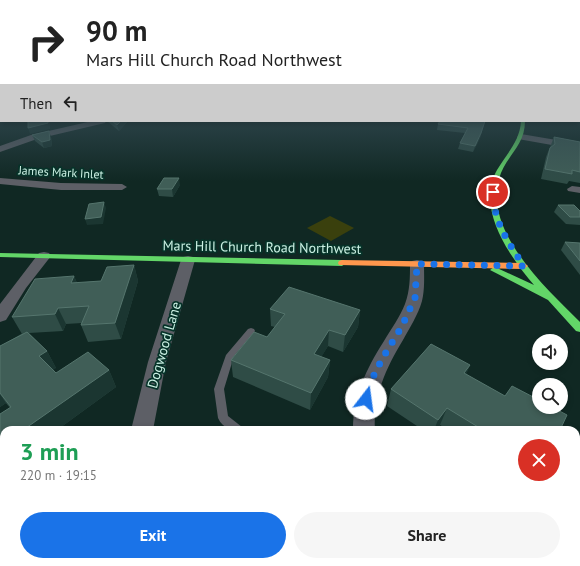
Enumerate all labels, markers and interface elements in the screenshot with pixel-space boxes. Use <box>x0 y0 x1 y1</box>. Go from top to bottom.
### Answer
text: 90 m <box>86 12 147 49</box>
icon: right <box>20 16 72 68</box>
text: Mars Hill Church Road Northwest <box>86 48 342 71</box>
icon: left <box>60 92 82 114</box>
text: Then <box>20 94 52 113</box>
street label: James Mark Inlet <box>17 162 104 182</box>
pin <box>476 175 510 209</box>
icon: arrive <box>482 181 504 203</box>
street label: Mars Hill Church Road Northwest <box>162 236 362 258</box>
street label: Dogwood Lane <box>143 300 185 390</box>
map controls <box>532 334 568 414</box>
button: sound <box>532 334 568 370</box>
position arrow <box>345 378 387 420</box>
button: search <box>532 378 568 414</box>
text: 3 min <box>20 436 79 467</box>
button: close <box>518 439 560 481</box>
text: 220 m · 19:15 <box>20 467 97 484</box>
button: Exit <box>20 512 286 558</box>
button: Share <box>294 512 560 558</box>

